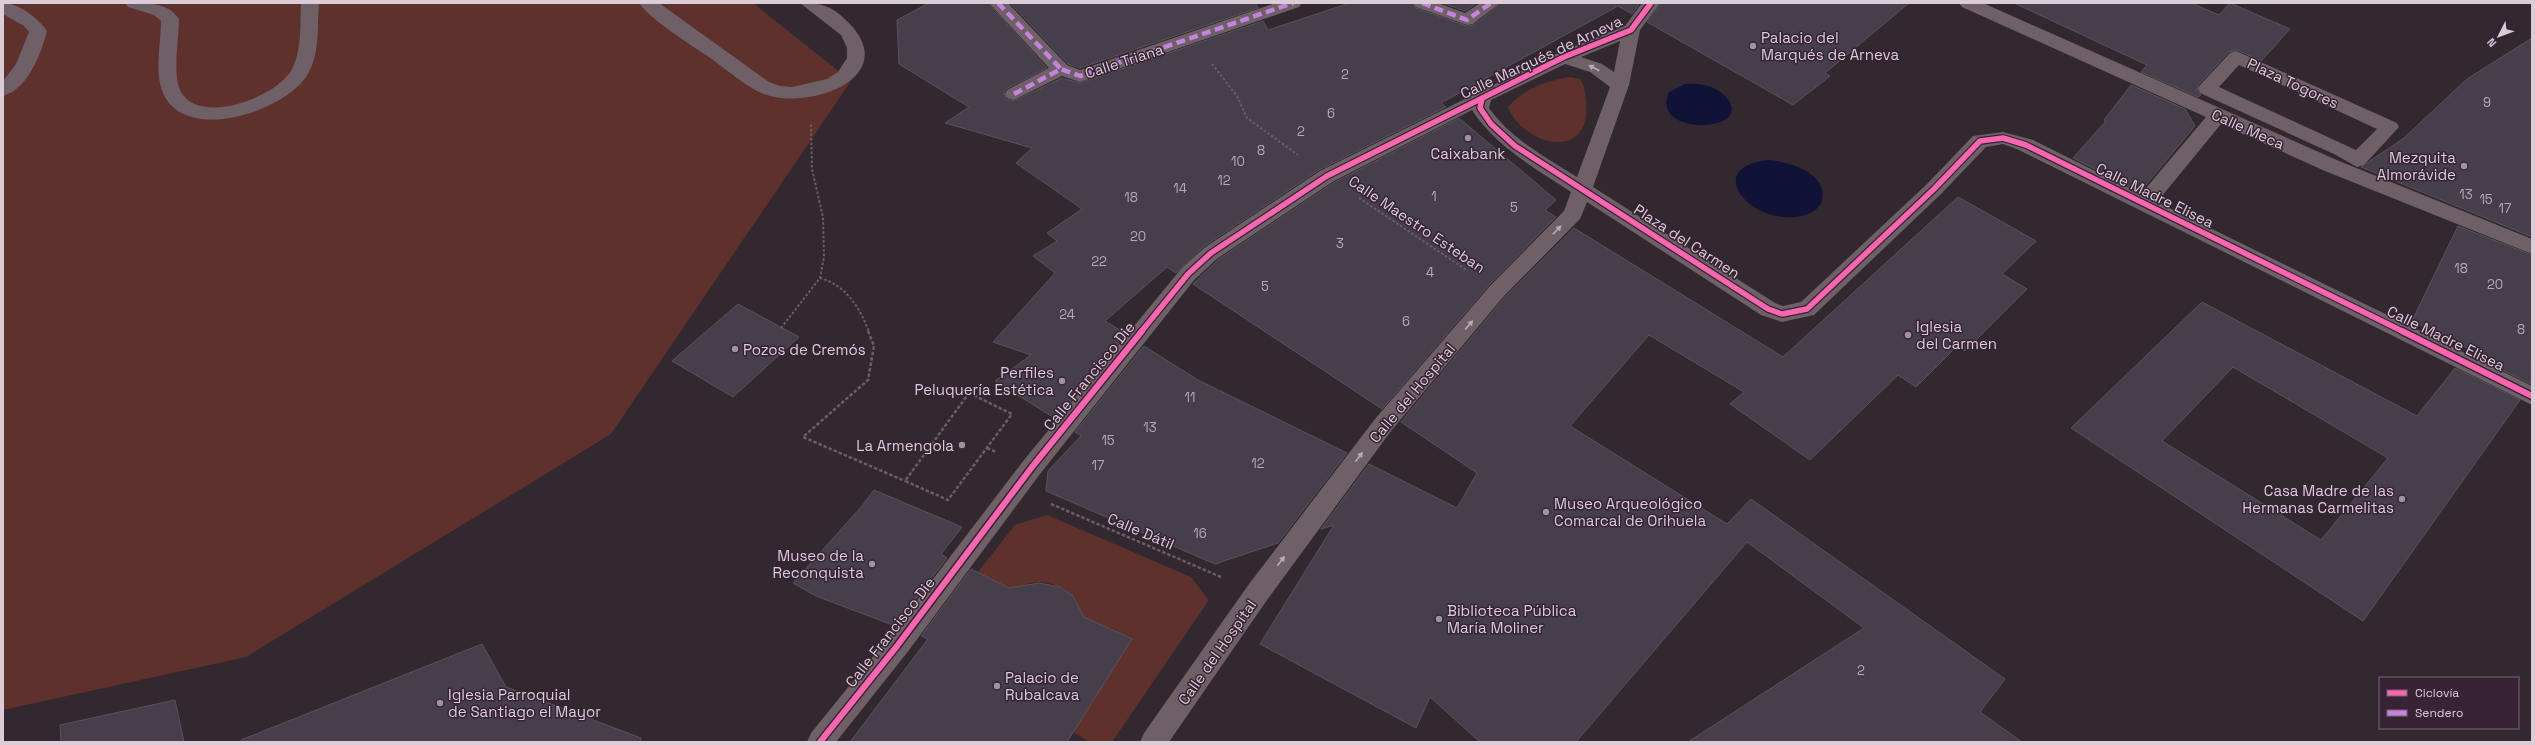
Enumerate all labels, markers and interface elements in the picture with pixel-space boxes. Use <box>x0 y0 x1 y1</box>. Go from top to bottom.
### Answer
street label: Calle Marqués de Arneva <box>1457 11 1625 103</box>
north arrow <box>2479 16 2519 56</box>
place label: Palacio del Marqués de Arneva <box>1761 28 1899 64</box>
text: N <box>2484 35 2499 50</box>
street label: Calle Triana <box>1082 39 1166 83</box>
marker: Palacio del Marqués de Arneva <box>1748 41 1758 51</box>
street label: Plaza Togores <box>2244 54 2342 113</box>
one-way arrow <box>1588 64 1599 71</box>
house number: 2 <box>1341 66 1349 83</box>
house number: 9 <box>2483 94 2491 111</box>
street label: Calle Meca <box>2209 104 2288 154</box>
house number: 6 <box>1327 105 1335 122</box>
house number: 2 <box>1297 123 1305 140</box>
marker: Caixabank <box>1463 133 1473 143</box>
house number: 8 <box>1257 142 1265 159</box>
place label: Caixabank <box>1431 144 1505 163</box>
place label: Mezquita Almorávide <box>2377 148 2456 184</box>
house number: 10 <box>1231 153 1245 170</box>
street label: Calle Madre Elisea <box>2093 158 2217 232</box>
marker: Mezquita Almorávide <box>2459 161 2469 171</box>
street label: Calle Maestro Esteban <box>1345 171 1489 277</box>
house number: 12 <box>1217 172 1231 189</box>
house number: 14 <box>1173 180 1187 197</box>
house number: 13 <box>2459 186 2473 203</box>
house number: 1 <box>1431 188 1437 205</box>
house number: 18 <box>1124 189 1138 206</box>
house number: 15 <box>2479 191 2493 208</box>
house number: 5 <box>1510 199 1518 216</box>
street label: Plaza del Carmen <box>1630 200 1744 282</box>
house number: 17 <box>2499 200 2511 217</box>
one-way arrow <box>1553 225 1562 235</box>
house number: 20 <box>1130 228 1146 245</box>
house number: 3 <box>1336 235 1344 252</box>
house number: 22 <box>1091 253 1107 270</box>
house number: 18 <box>2454 260 2468 277</box>
house number: 4 <box>1426 264 1434 281</box>
house number: 20 <box>2487 276 2503 293</box>
house number: 5 <box>1261 278 1269 295</box>
street label: Calle Madre Elisea <box>2384 301 2508 375</box>
house number: 24 <box>1059 306 1075 323</box>
house number: 6 <box>1402 313 1410 330</box>
place label: Iglesia del Carmen <box>1916 317 1997 353</box>
street label: Calle Francisco Die <box>1039 318 1139 434</box>
one-way arrow <box>1464 319 1473 330</box>
house number: 8 <box>2517 321 2525 338</box>
marker: Iglesia del Carmen <box>1903 330 1913 340</box>
street label: Calle del Hospital <box>1365 339 1459 447</box>
place label: Pozos de Cremós <box>743 340 866 359</box>
marker: Pozos de Cremós <box>730 344 740 354</box>
place label: Perfiles Peluquería Estética <box>914 363 1054 399</box>
marker: Perfiles Peluquería Estética <box>1057 376 1067 386</box>
house number: 11 <box>1185 389 1195 406</box>
house number: 13 <box>1143 419 1157 436</box>
house number: 15 <box>1101 432 1115 449</box>
place label: La Armengola <box>856 436 954 455</box>
marker: La Armengola <box>957 440 967 450</box>
one-way arrow <box>1355 452 1363 462</box>
house number: 12 <box>1251 455 1265 472</box>
house number: 17 <box>1092 457 1104 474</box>
place label: Casa Madre de las Hermanas Carmelitas <box>2242 481 2394 517</box>
place label: Museo Arqueológico Comarcal de Orihuela <box>1554 494 1707 530</box>
marker: Casa Madre de las Hermanas Carmelitas <box>2397 494 2407 504</box>
marker: Museo Arqueológico Comarcal de Orihuela <box>1541 507 1551 517</box>
street label: Calle Dátil <box>1105 508 1177 554</box>
house number: 16 <box>1193 525 1207 542</box>
place label: Museo de la Reconquista <box>772 546 864 582</box>
one-way arrow <box>1277 556 1286 567</box>
marker: Museo de la Reconquista <box>867 559 877 569</box>
street label: Calle Francisco Die <box>841 573 939 691</box>
street label: Calle del Hospital <box>1174 596 1260 708</box>
place label: Biblioteca Pública María Moliner <box>1447 601 1577 637</box>
marker: Biblioteca Pública María Moliner <box>1434 614 1444 624</box>
house number: 2 <box>1857 662 1865 679</box>
place label: Palacio de Rubalcava <box>1005 668 1080 704</box>
legend <box>2379 677 2519 729</box>
marker: Palacio de Rubalcava <box>992 681 1002 691</box>
place label: Iglesia Parroquial de Santiago el Mayor <box>448 685 601 721</box>
text: Ciclovía <box>2415 685 2459 701</box>
marker: Iglesia Parroquial de Santiago el Mayor <box>435 698 445 708</box>
text: Sendero <box>2415 705 2463 721</box>

